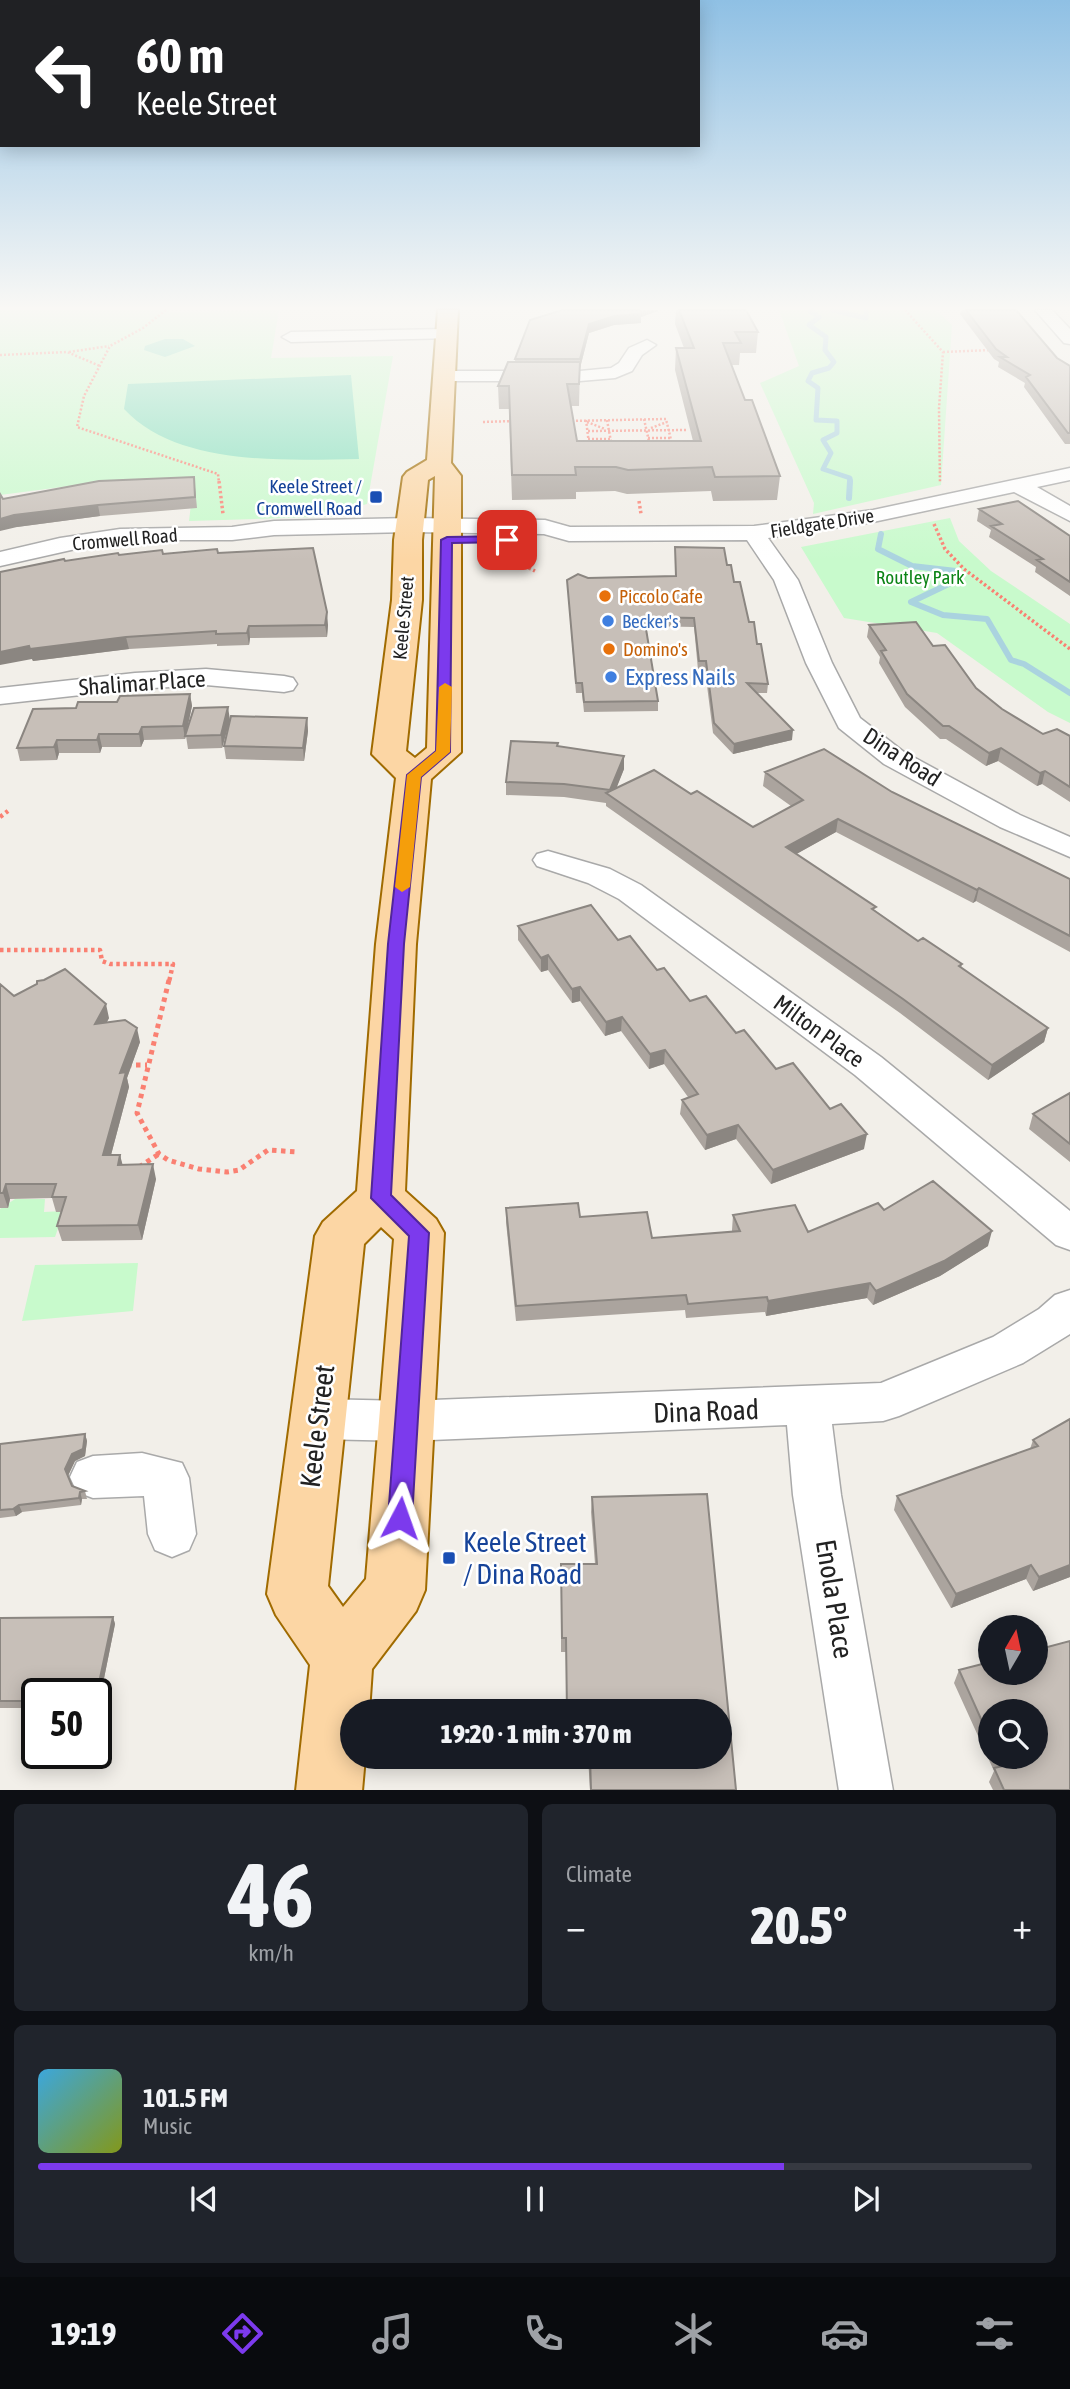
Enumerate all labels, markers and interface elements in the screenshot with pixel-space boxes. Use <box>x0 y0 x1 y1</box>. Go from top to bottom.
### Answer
text: 60 m <box>136 27 224 83</box>
icon: left <box>21 28 112 119</box>
text: Keele Street <box>136 85 277 122</box>
place label: Keele Street / Cromwell Road <box>257 475 363 519</box>
marker: Keele Street / Cromwell Road <box>368 489 384 505</box>
street label: Fieldgate Drive <box>769 504 875 542</box>
pin <box>477 510 537 570</box>
icon: arrive <box>488 521 526 559</box>
street label: Cromwell Road <box>71 523 179 555</box>
park label: Routley Park <box>876 566 965 588</box>
street label: Keele Street <box>388 575 418 661</box>
place label: Piccolo Cafe <box>619 585 703 607</box>
marker: Piccolo Cafe <box>597 588 613 604</box>
place label: Becker's <box>622 610 679 632</box>
marker: Becker's <box>600 613 616 629</box>
place label: Domino's <box>623 638 688 660</box>
marker: Domino's <box>601 641 617 657</box>
place label: Express Nails <box>625 664 735 690</box>
street label: Shalimar Place <box>78 666 206 700</box>
marker: Express Nails <box>603 669 619 685</box>
street label: Dina Road <box>858 722 946 792</box>
street label: Milton Place <box>769 990 869 1072</box>
street label: Keele Street <box>294 1363 340 1489</box>
street label: Dina Road <box>652 1393 760 1429</box>
position arrow <box>363 1481 437 1555</box>
place label: Keele Street / Dina Road <box>463 1526 587 1590</box>
street label: Enola Place <box>810 1537 860 1661</box>
marker: Keele Street / Dina Road <box>441 1550 457 1566</box>
north arrow <box>978 1615 1048 1685</box>
map controls <box>978 1615 1048 1769</box>
speed limit sign: 50 <box>21 1678 112 1769</box>
button: search <box>978 1699 1048 1769</box>
text: 19:20 · 1 min · 370 m <box>441 1719 631 1749</box>
text: 46 <box>228 1842 314 1946</box>
text: Climate <box>566 1861 632 1887</box>
text: 20.5° <box>751 1895 847 1955</box>
text: − <box>566 1904 586 1947</box>
text: + <box>1012 1904 1032 1947</box>
text: km/h <box>248 1940 294 1966</box>
text: 101.5 FM <box>143 2083 228 2113</box>
text: Music <box>143 2113 191 2139</box>
icon: previous <box>185 2180 223 2218</box>
icon: pause <box>516 2180 554 2218</box>
icon: next <box>847 2180 885 2218</box>
icon: directions <box>218 2309 267 2358</box>
icon: music <box>368 2309 417 2358</box>
icon: phone <box>519 2309 568 2358</box>
icon: climate <box>669 2309 718 2358</box>
icon: car <box>820 2309 869 2358</box>
icon: filters <box>970 2309 1019 2358</box>
text: 19:19 <box>51 2315 117 2352</box>

